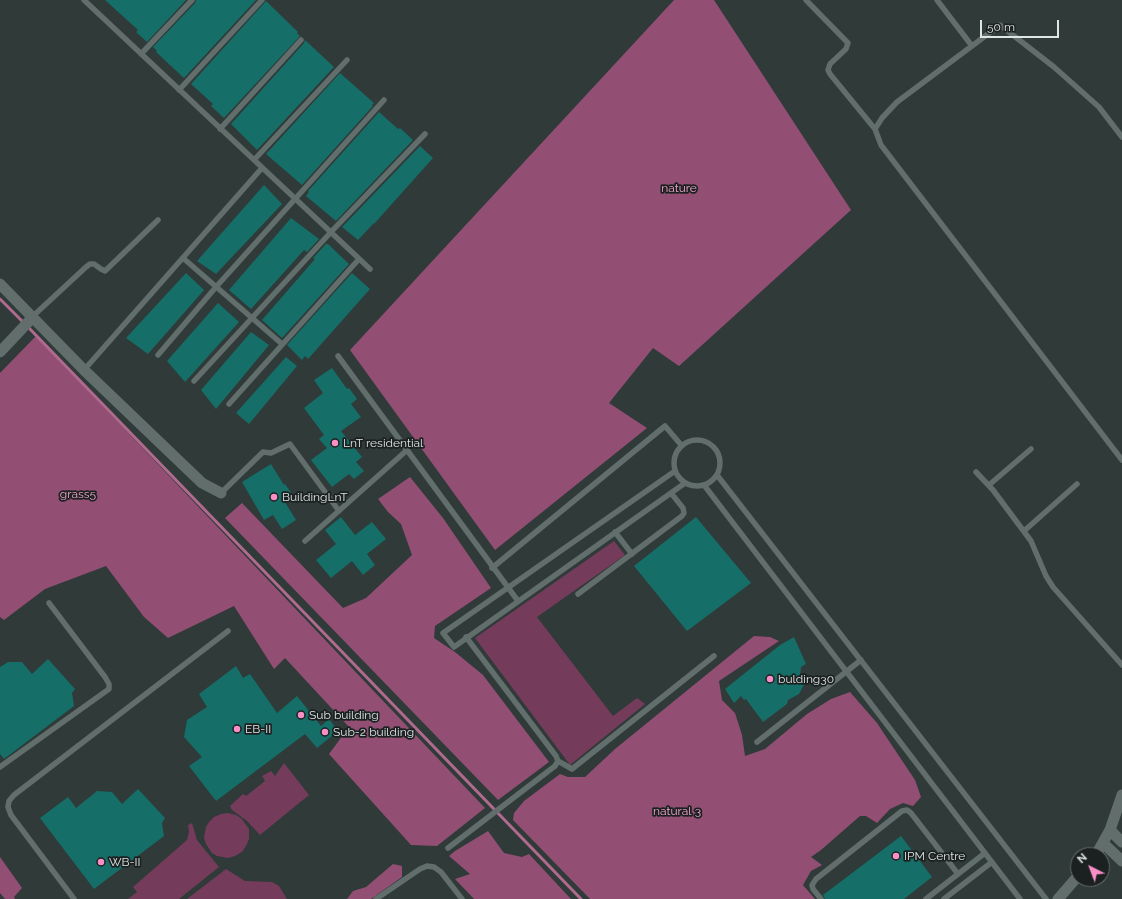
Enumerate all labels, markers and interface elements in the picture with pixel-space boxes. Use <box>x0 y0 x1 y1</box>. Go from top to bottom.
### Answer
scale bar <box>982 12 1061 38</box>
text: 50 m <box>987 20 1015 34</box>
park label: nature <box>661 181 697 195</box>
place label: LnT residential <box>343 436 423 450</box>
marker: LnT residential <box>330 438 340 448</box>
park label: grass5 <box>60 487 96 501</box>
place label: BuildingLnT <box>282 490 347 504</box>
marker: BuildingLnT <box>269 492 279 502</box>
place label: bulding30 <box>778 672 834 686</box>
marker: bulding30 <box>765 674 775 684</box>
place label: Sub building <box>309 708 379 722</box>
marker: Sub building <box>296 710 306 720</box>
place label: EB-II <box>245 722 271 736</box>
marker: EB-II <box>232 724 242 734</box>
place label: Sub-2 building <box>333 725 414 739</box>
marker: Sub-2 building <box>320 727 330 737</box>
park label: natural 3 <box>653 804 701 818</box>
north arrow <box>1070 847 1110 887</box>
place label: IPM Centre <box>904 849 965 863</box>
marker: IPM Centre <box>891 851 901 861</box>
text: N <box>1075 851 1090 866</box>
place label: WB-II <box>109 855 141 869</box>
marker: WB-II <box>96 857 106 867</box>

